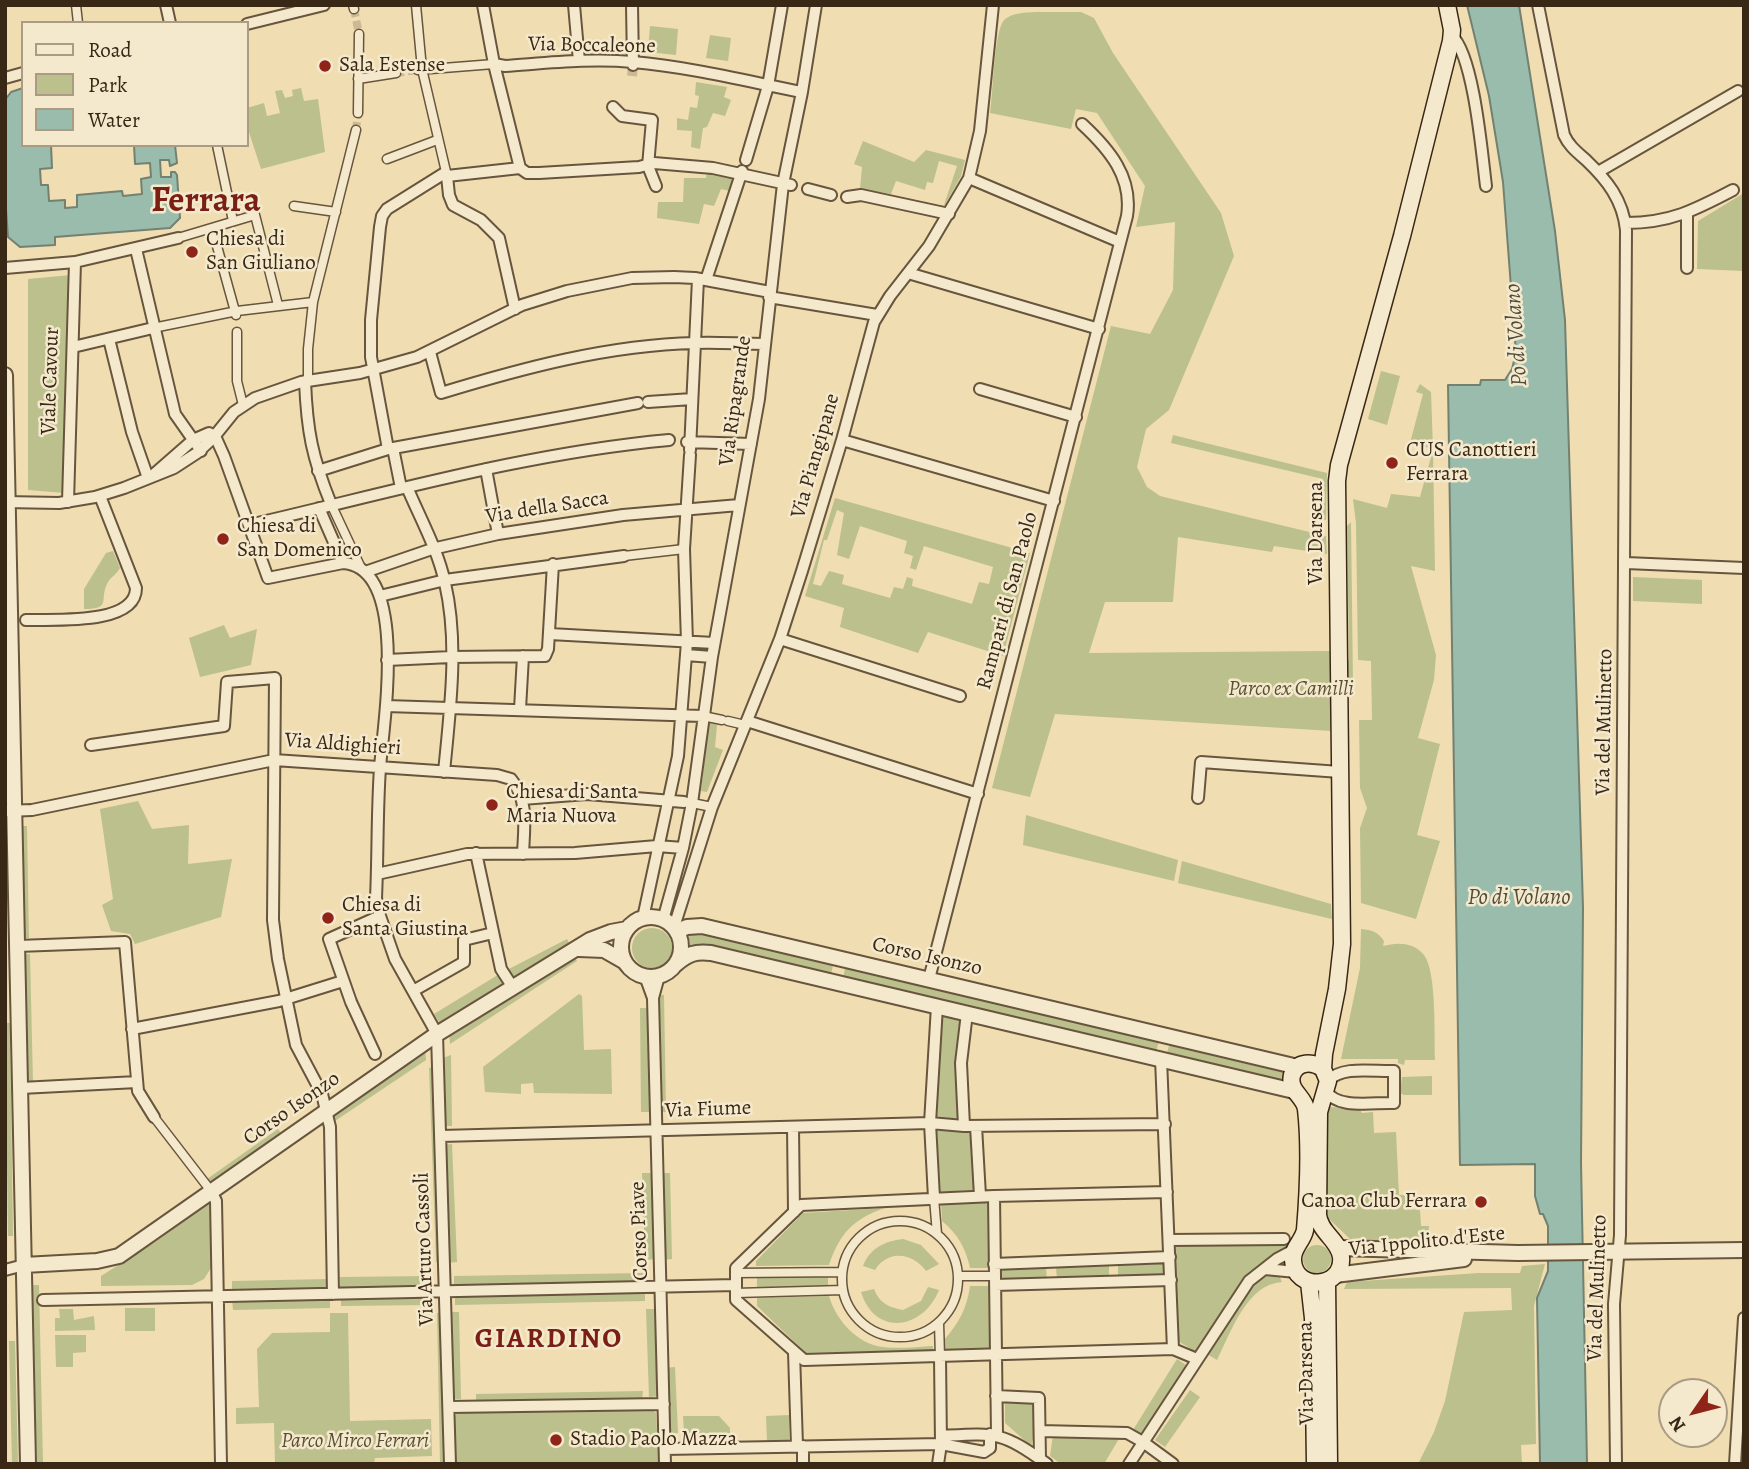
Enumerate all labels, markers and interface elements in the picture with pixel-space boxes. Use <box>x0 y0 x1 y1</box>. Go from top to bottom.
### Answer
legend <box>21 21 248 147</box>
street label: Via Boccaleone <box>528 32 656 60</box>
text: Road <box>88 36 132 64</box>
place label: Sala Estense <box>339 53 445 79</box>
marker: Sala Estense <box>317 58 333 74</box>
text: Park <box>88 71 127 99</box>
text: Water <box>88 106 140 134</box>
district label: Ferrara <box>151 181 261 223</box>
place label: Chiesa di San Giuliano <box>206 227 316 277</box>
marker: Chiesa di San Giuliano <box>184 244 200 260</box>
water label: Po di Volano <box>1500 283 1534 387</box>
street label: Viale Cavour <box>37 327 65 435</box>
street label: Via Ripagrande <box>714 334 758 468</box>
street label: Via Piangipane <box>786 391 846 521</box>
place label: CUS Canottieri Ferrara <box>1406 438 1537 488</box>
marker: CUS Canottieri Ferrara <box>1384 455 1400 471</box>
street label: Via Darsena <box>1304 481 1330 585</box>
street label: Via della Sacca <box>484 486 610 530</box>
street label: Rampari di San Paolo <box>972 509 1044 693</box>
place label: Chiesa di San Domenico <box>237 514 362 564</box>
marker: Chiesa di San Domenico <box>215 531 231 547</box>
street label: Via del Mulinetto <box>1591 648 1619 796</box>
park label: Parco ex Camilli <box>1228 677 1354 703</box>
street label: Via Aldighieri <box>284 728 402 762</box>
place label: Chiesa di Santa Maria Nuova <box>506 780 638 830</box>
marker: Chiesa di Santa Maria Nuova <box>484 797 500 813</box>
water label: Po di Volano <box>1467 884 1571 912</box>
place label: Chiesa di Santa Giustina <box>342 893 468 943</box>
marker: Chiesa di Santa Giustina <box>320 910 336 926</box>
street label: Corso Isonzo <box>870 932 984 982</box>
street label: Corso Isonzo <box>239 1067 345 1151</box>
street label: Via Fiume <box>664 1096 752 1124</box>
street label: Via Arturo Cassoli <box>410 1172 440 1326</box>
street label: Corso Piave <box>626 1181 654 1281</box>
place label: Canoa Club Ferrara <box>1301 1189 1467 1215</box>
marker: Canoa Club Ferrara <box>1473 1194 1489 1210</box>
street label: Via del Mulinetto <box>1583 1214 1613 1362</box>
street label: Via Ippolito d'Este <box>1348 1221 1506 1263</box>
street label: Via Darsena <box>1293 1321 1321 1425</box>
district label: GIARDINO <box>476 1323 622 1357</box>
north arrow <box>1658 1378 1728 1448</box>
text: N <box>1663 1411 1692 1437</box>
place label: Stadio Paolo Mazza <box>570 1427 737 1453</box>
park label: Parco Mirco Ferrari <box>281 1429 429 1455</box>
marker: Stadio Paolo Mazza <box>548 1432 564 1448</box>

